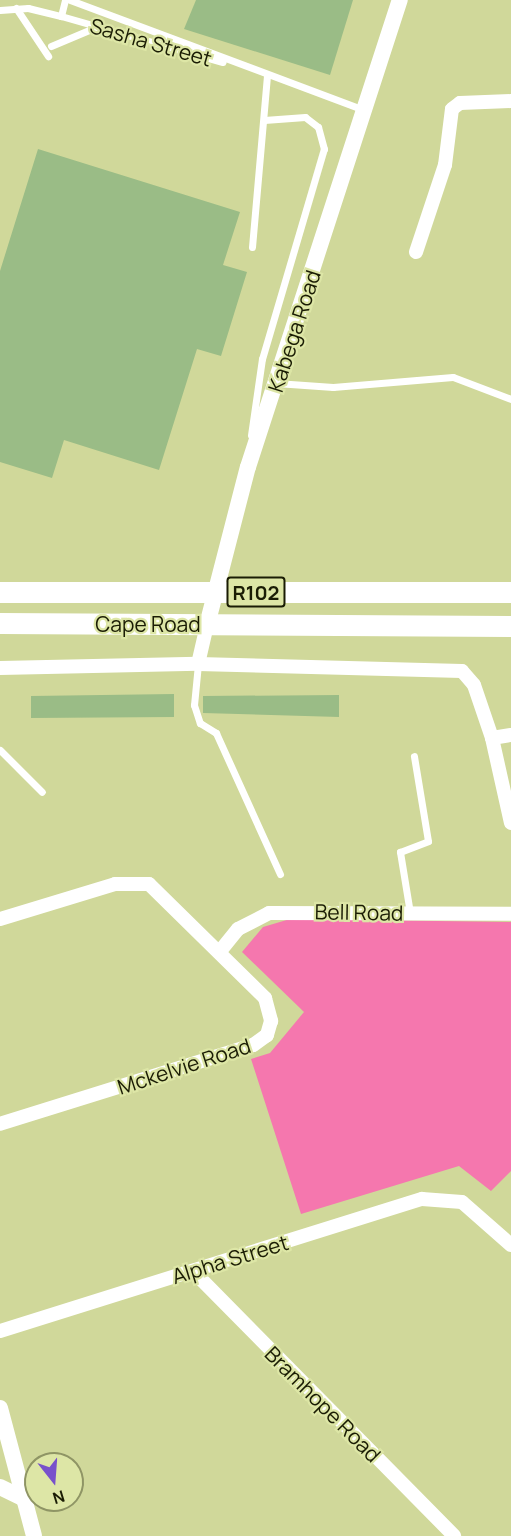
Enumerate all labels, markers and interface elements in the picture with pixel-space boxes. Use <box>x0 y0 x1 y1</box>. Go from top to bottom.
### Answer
street label: Sasha Street <box>87 13 215 71</box>
street label: Kabega Road <box>262 267 326 395</box>
road number: R102 <box>226 575 286 609</box>
street label: Cape Road <box>95 611 201 637</box>
street label: Bell Road <box>314 899 404 925</box>
street label: Mckelvie Road <box>114 1033 254 1099</box>
street label: Alpha Street <box>169 1229 291 1289</box>
street label: Bramhope Road <box>260 1341 386 1467</box>
north arrow <box>24 1452 84 1512</box>
text: N <box>50 1485 67 1510</box>

